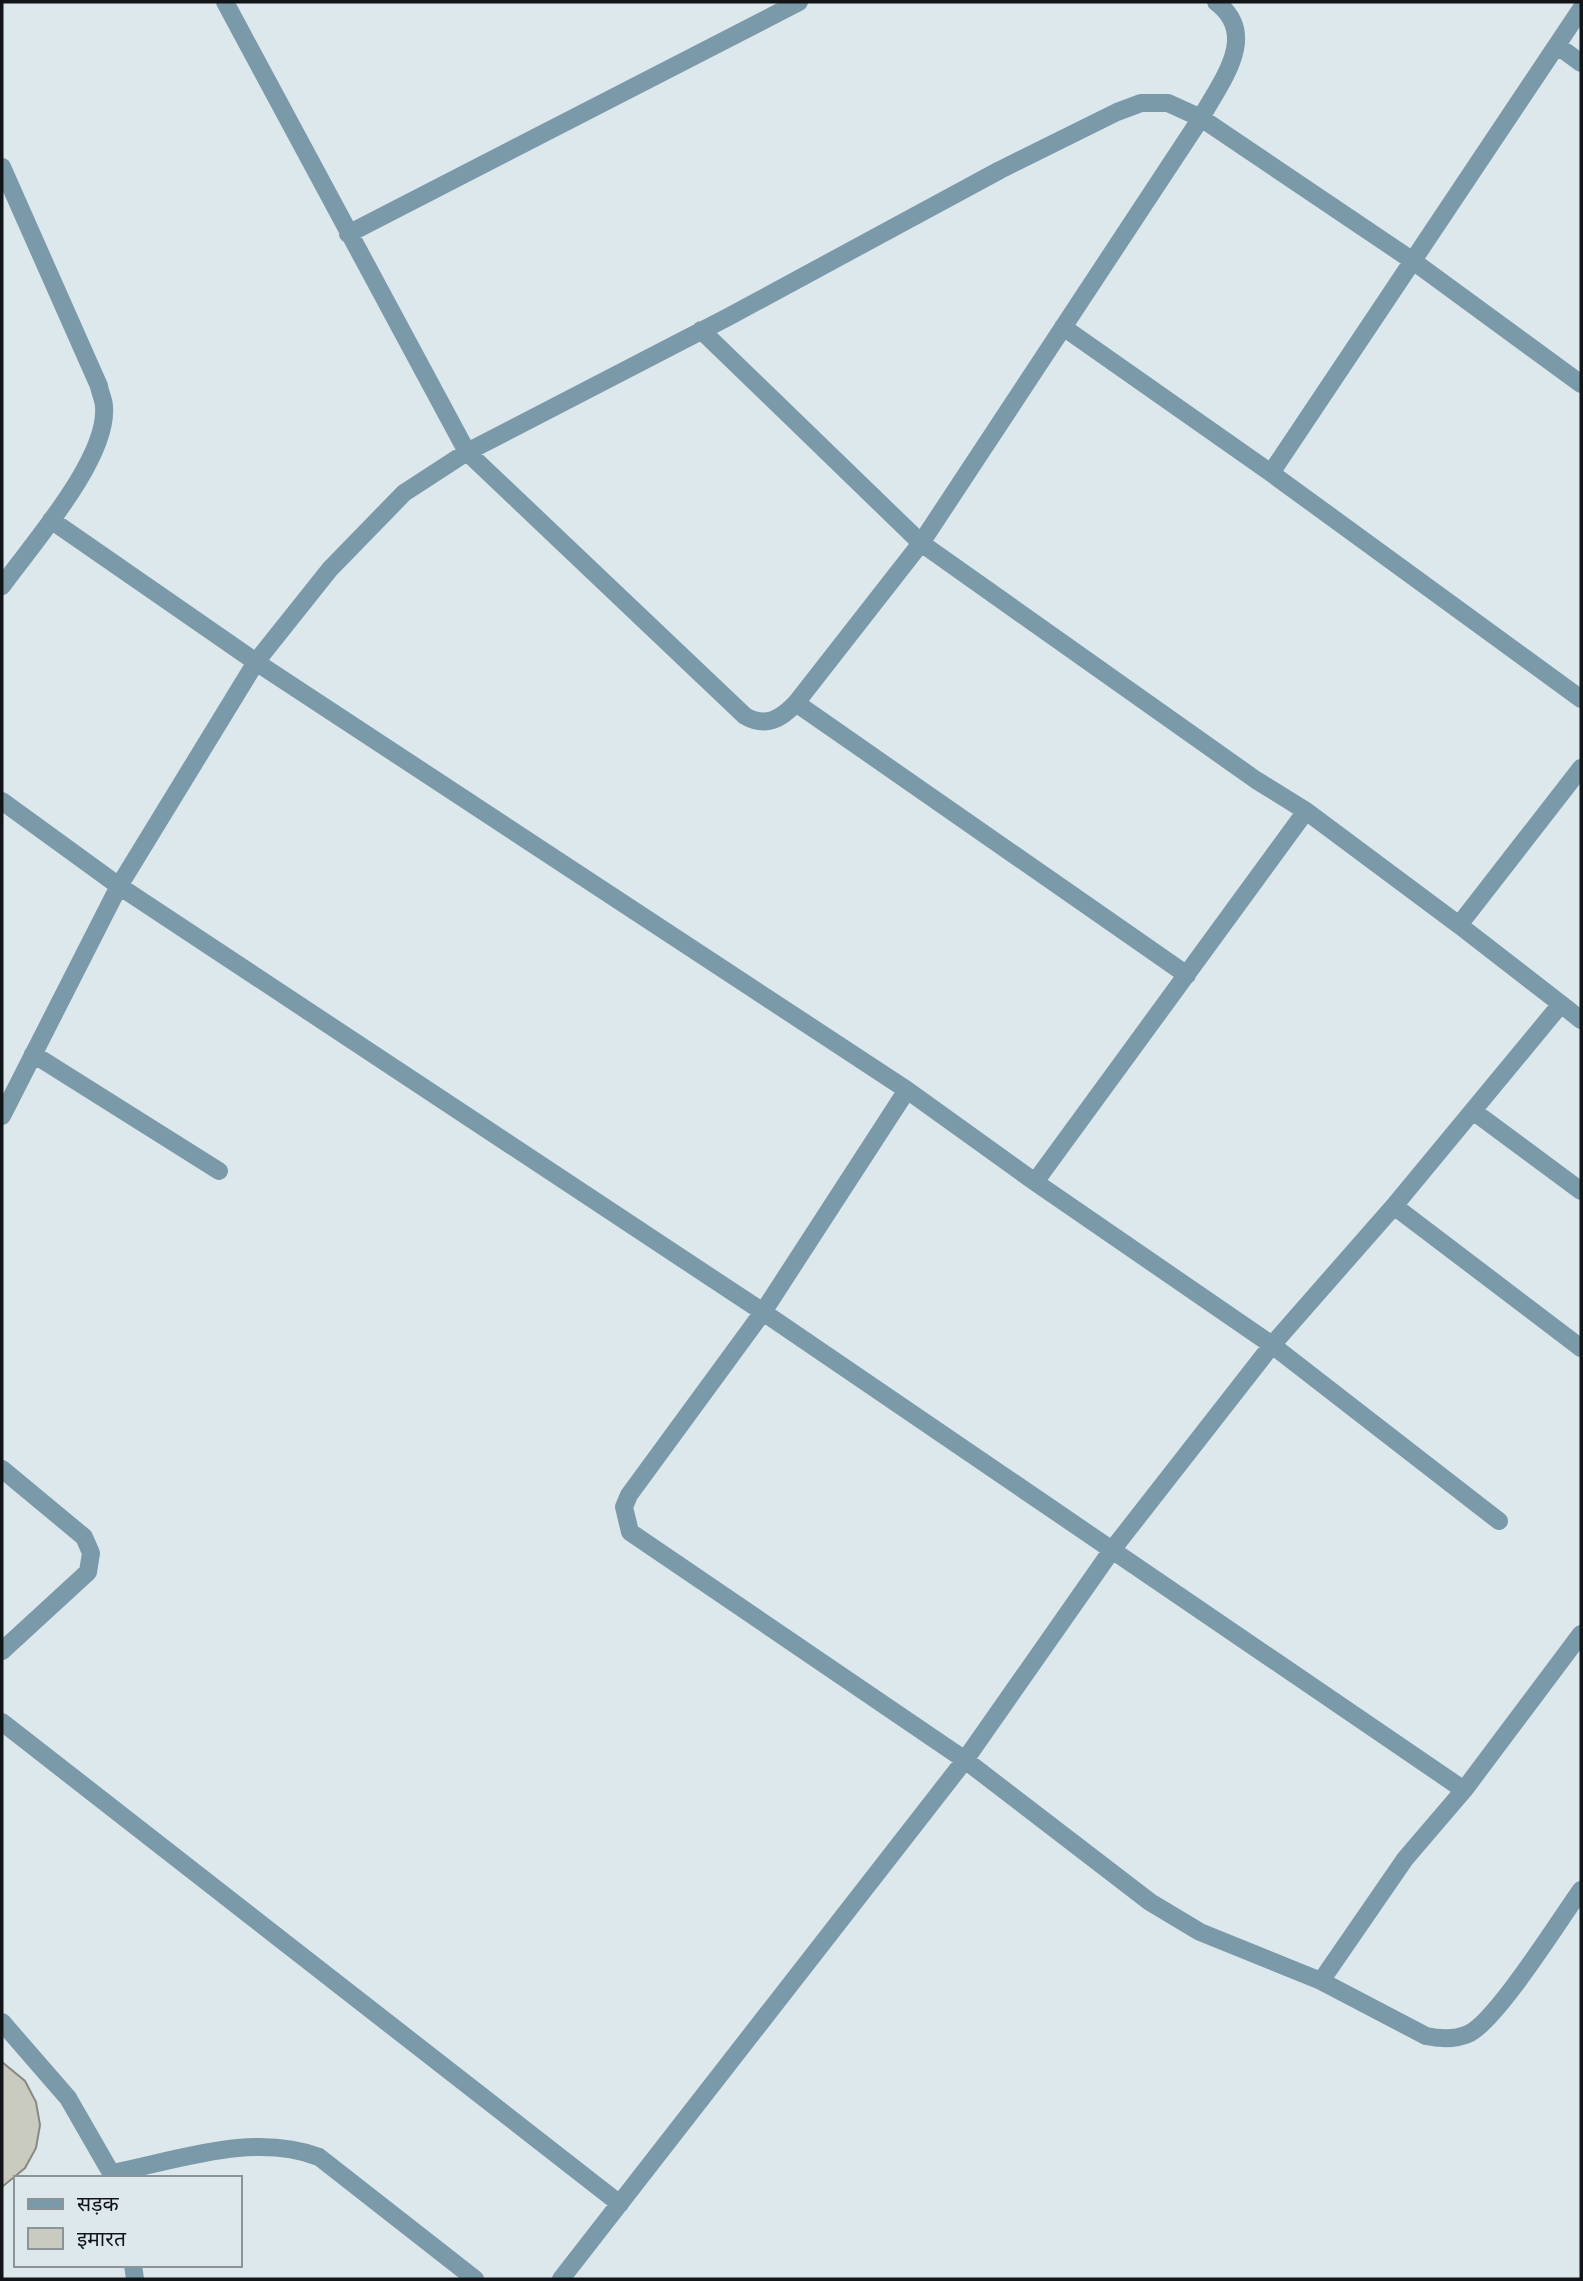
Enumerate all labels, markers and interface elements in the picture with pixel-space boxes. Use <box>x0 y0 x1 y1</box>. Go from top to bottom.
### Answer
legend <box>14 2176 242 2267</box>
text: सड़क <box>77 2192 119 2219</box>
text: इमारत <box>77 2227 127 2254</box>

